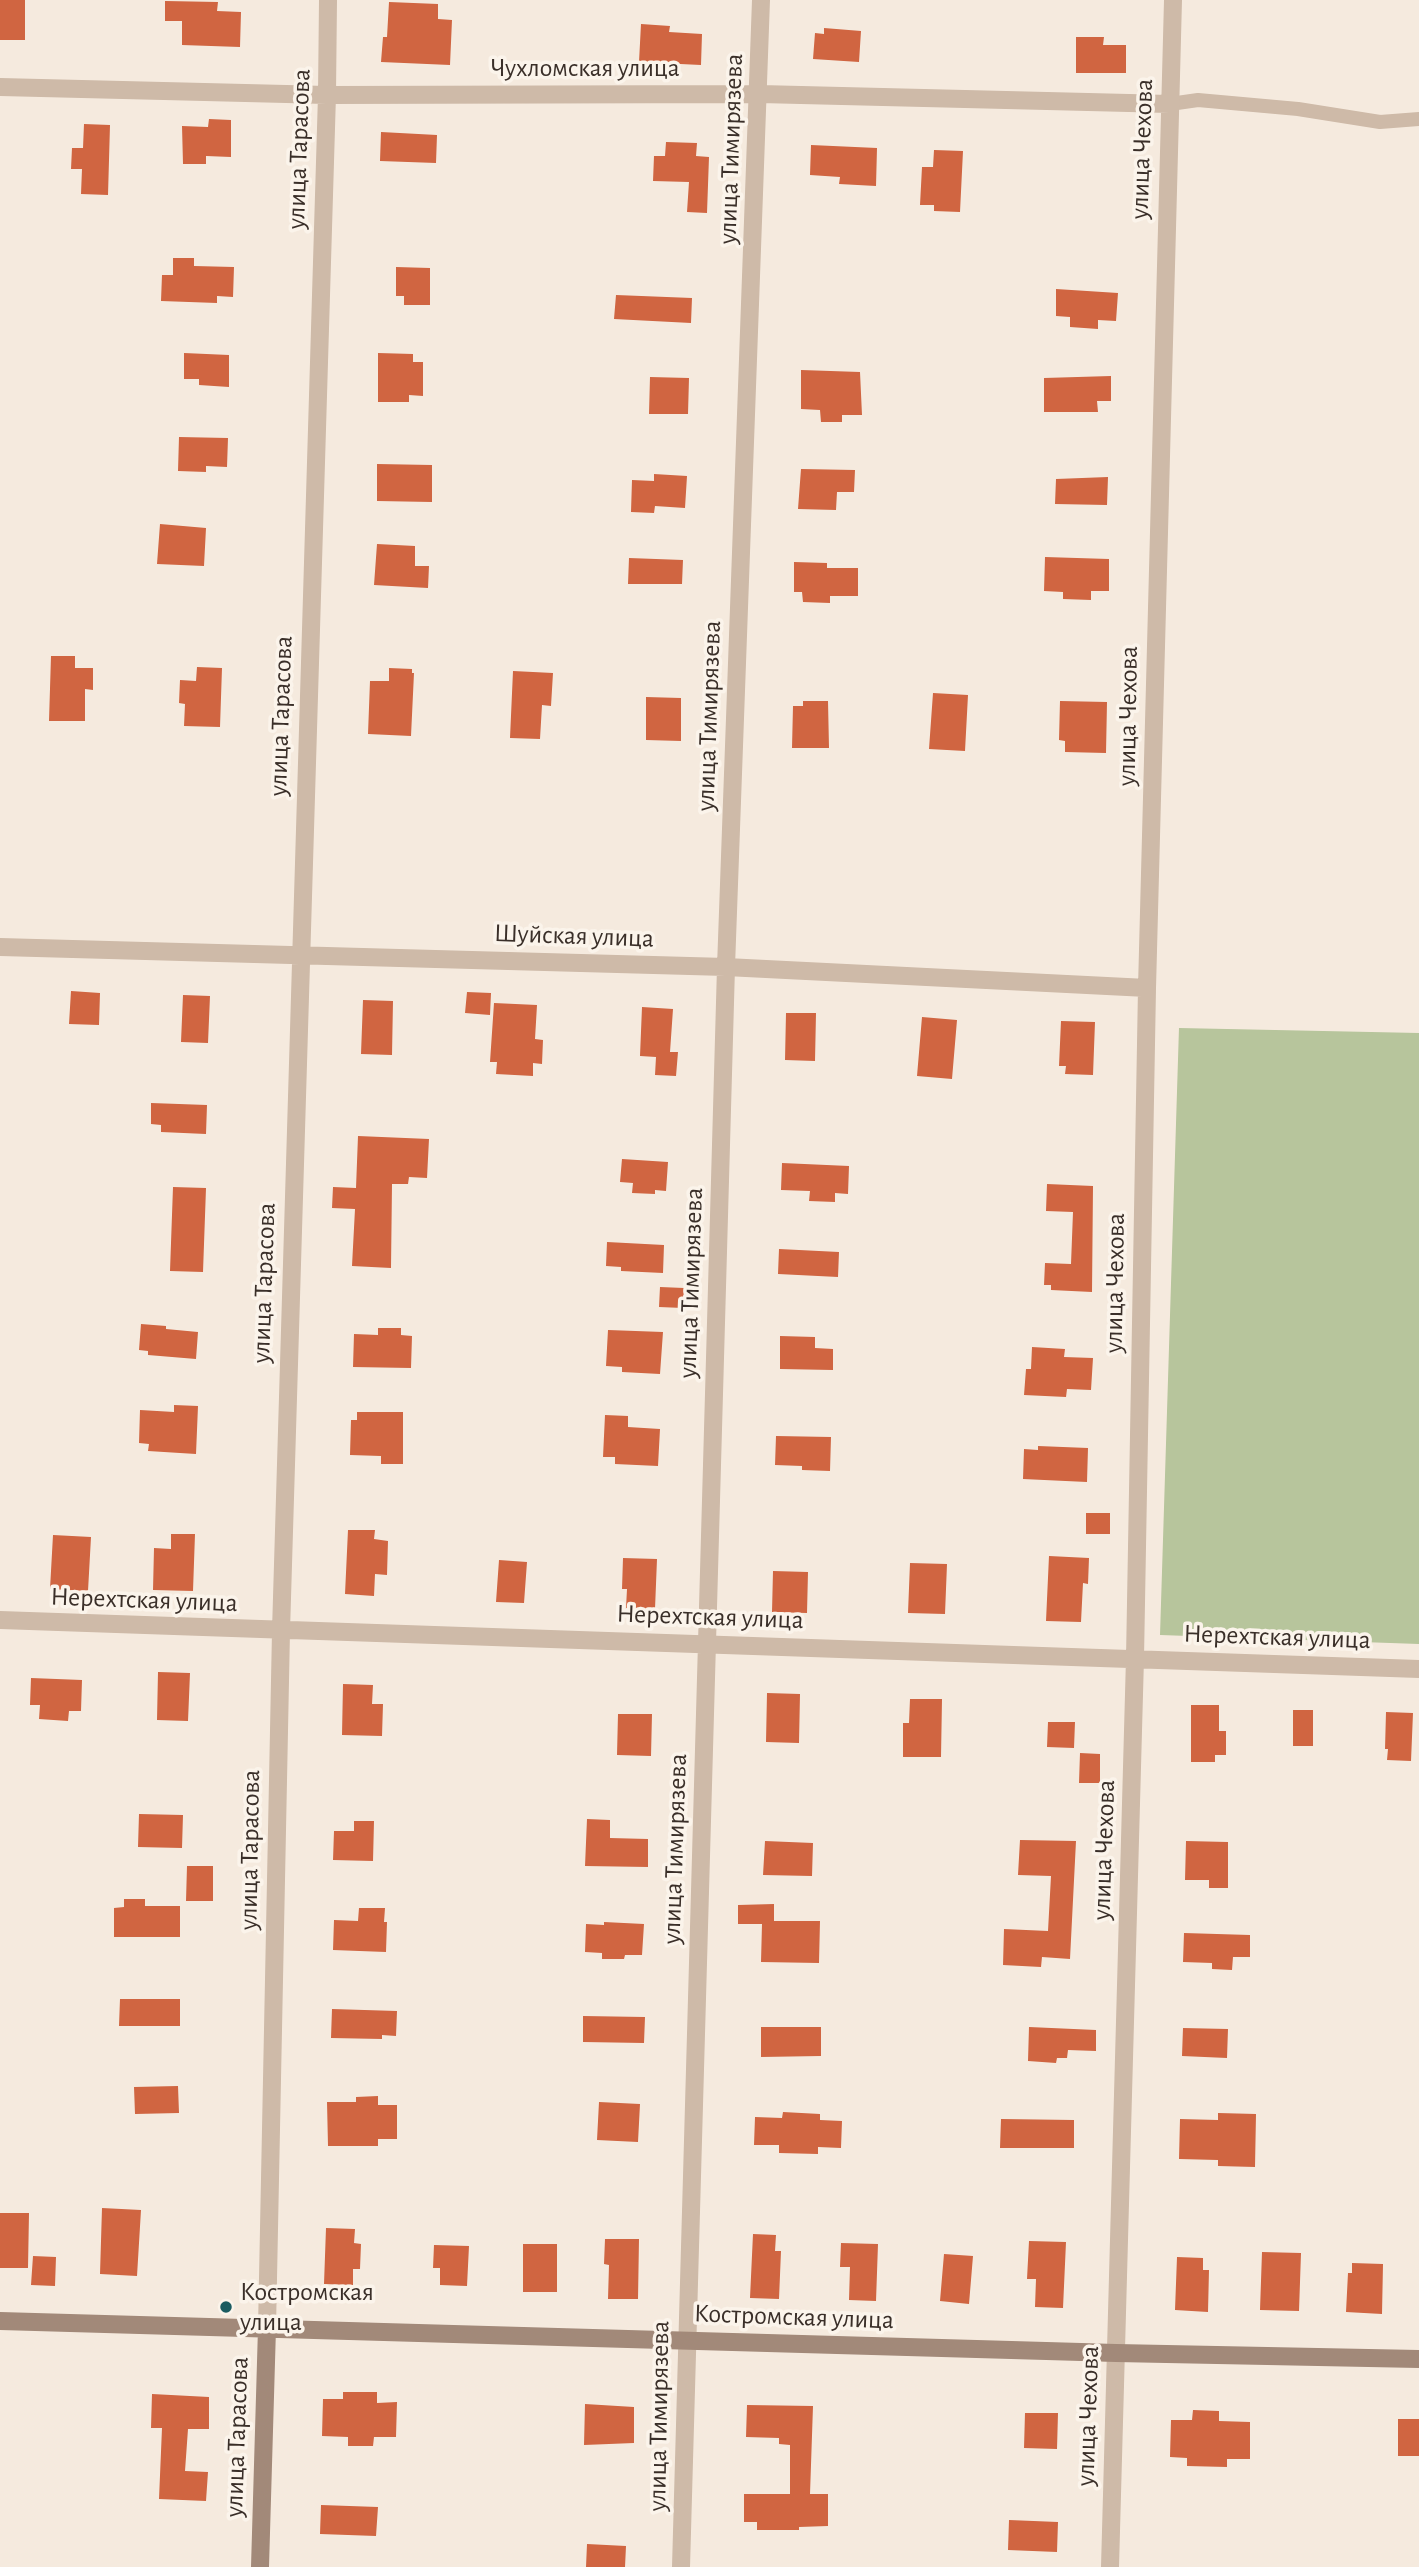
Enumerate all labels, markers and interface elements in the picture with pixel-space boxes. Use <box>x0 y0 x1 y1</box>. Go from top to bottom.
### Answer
street label: Чухломская улица <box>490 52 680 84</box>
street label: улица Тимирязева <box>712 53 750 245</box>
street label: улица Тарасова <box>281 68 317 230</box>
street label: улица Чехова <box>1124 78 1160 220</box>
street label: улица Тимирязева <box>690 620 728 812</box>
street label: улица Тарасова <box>263 635 299 797</box>
street label: улица Чехова <box>1111 646 1145 786</box>
street label: Шуйская улица <box>494 918 654 954</box>
street label: улица Тимирязева <box>672 1187 710 1379</box>
street label: улица Тарасова <box>246 1202 282 1364</box>
street label: улица Чехова <box>1098 1213 1132 1353</box>
street label: Нерехтская улица <box>50 1581 238 1619</box>
street label: Нерехтская улица <box>616 1598 804 1636</box>
street label: Нерехтская улица <box>1183 1618 1371 1656</box>
street label: улица Тимирязева <box>656 1753 694 1945</box>
street label: улица Тарасова <box>233 1770 267 1930</box>
street label: улица Чехова <box>1086 1779 1122 1921</box>
place label: Костромская улица <box>240 2276 374 2338</box>
street label: Костромская улица <box>693 2298 895 2336</box>
marker: Костромская улица <box>218 2299 234 2315</box>
street label: улица Тимирязева <box>642 2320 676 2512</box>
street label: улица Чехова <box>1070 2345 1106 2487</box>
street label: улица Тарасова <box>219 2356 255 2518</box>

